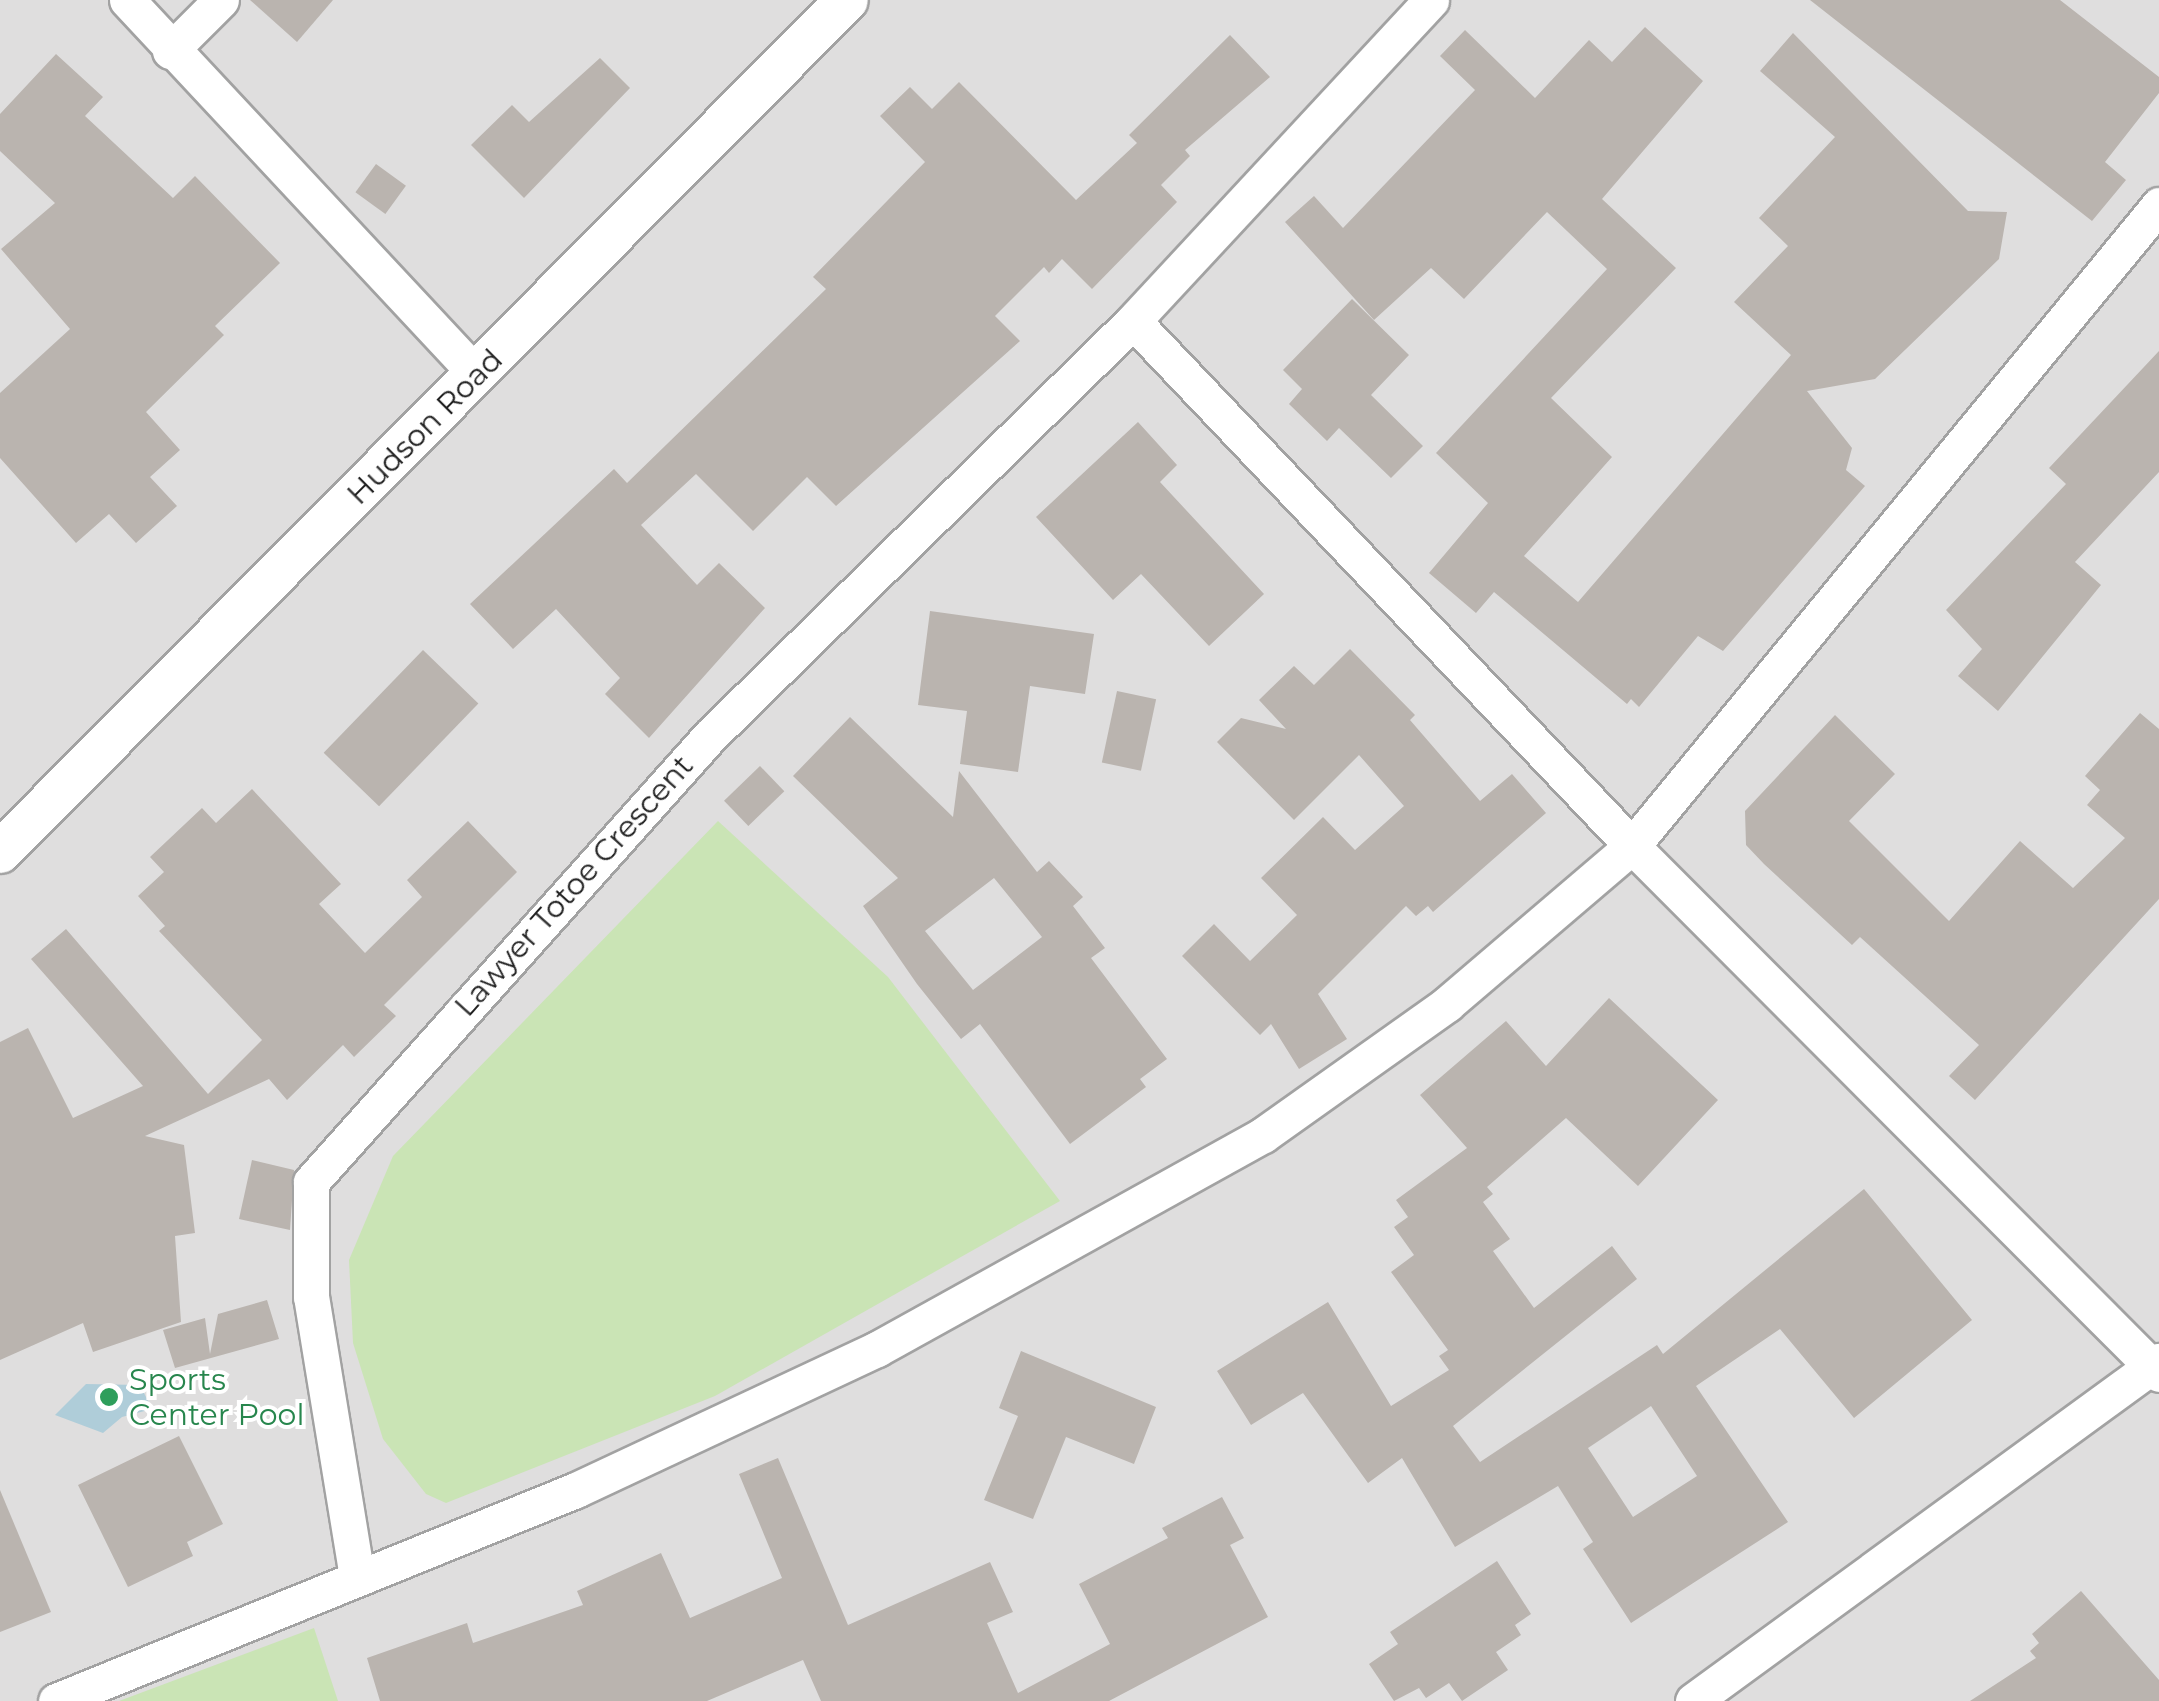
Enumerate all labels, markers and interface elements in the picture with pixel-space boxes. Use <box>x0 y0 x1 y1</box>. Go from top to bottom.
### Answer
street label: Hudson Road <box>340 342 510 512</box>
street label: Lawyer Totoe Crescent <box>447 748 701 1024</box>
place label: Sports Center Pool <box>129 1362 304 1432</box>
marker: Sports Center Pool <box>98 1386 120 1408</box>

